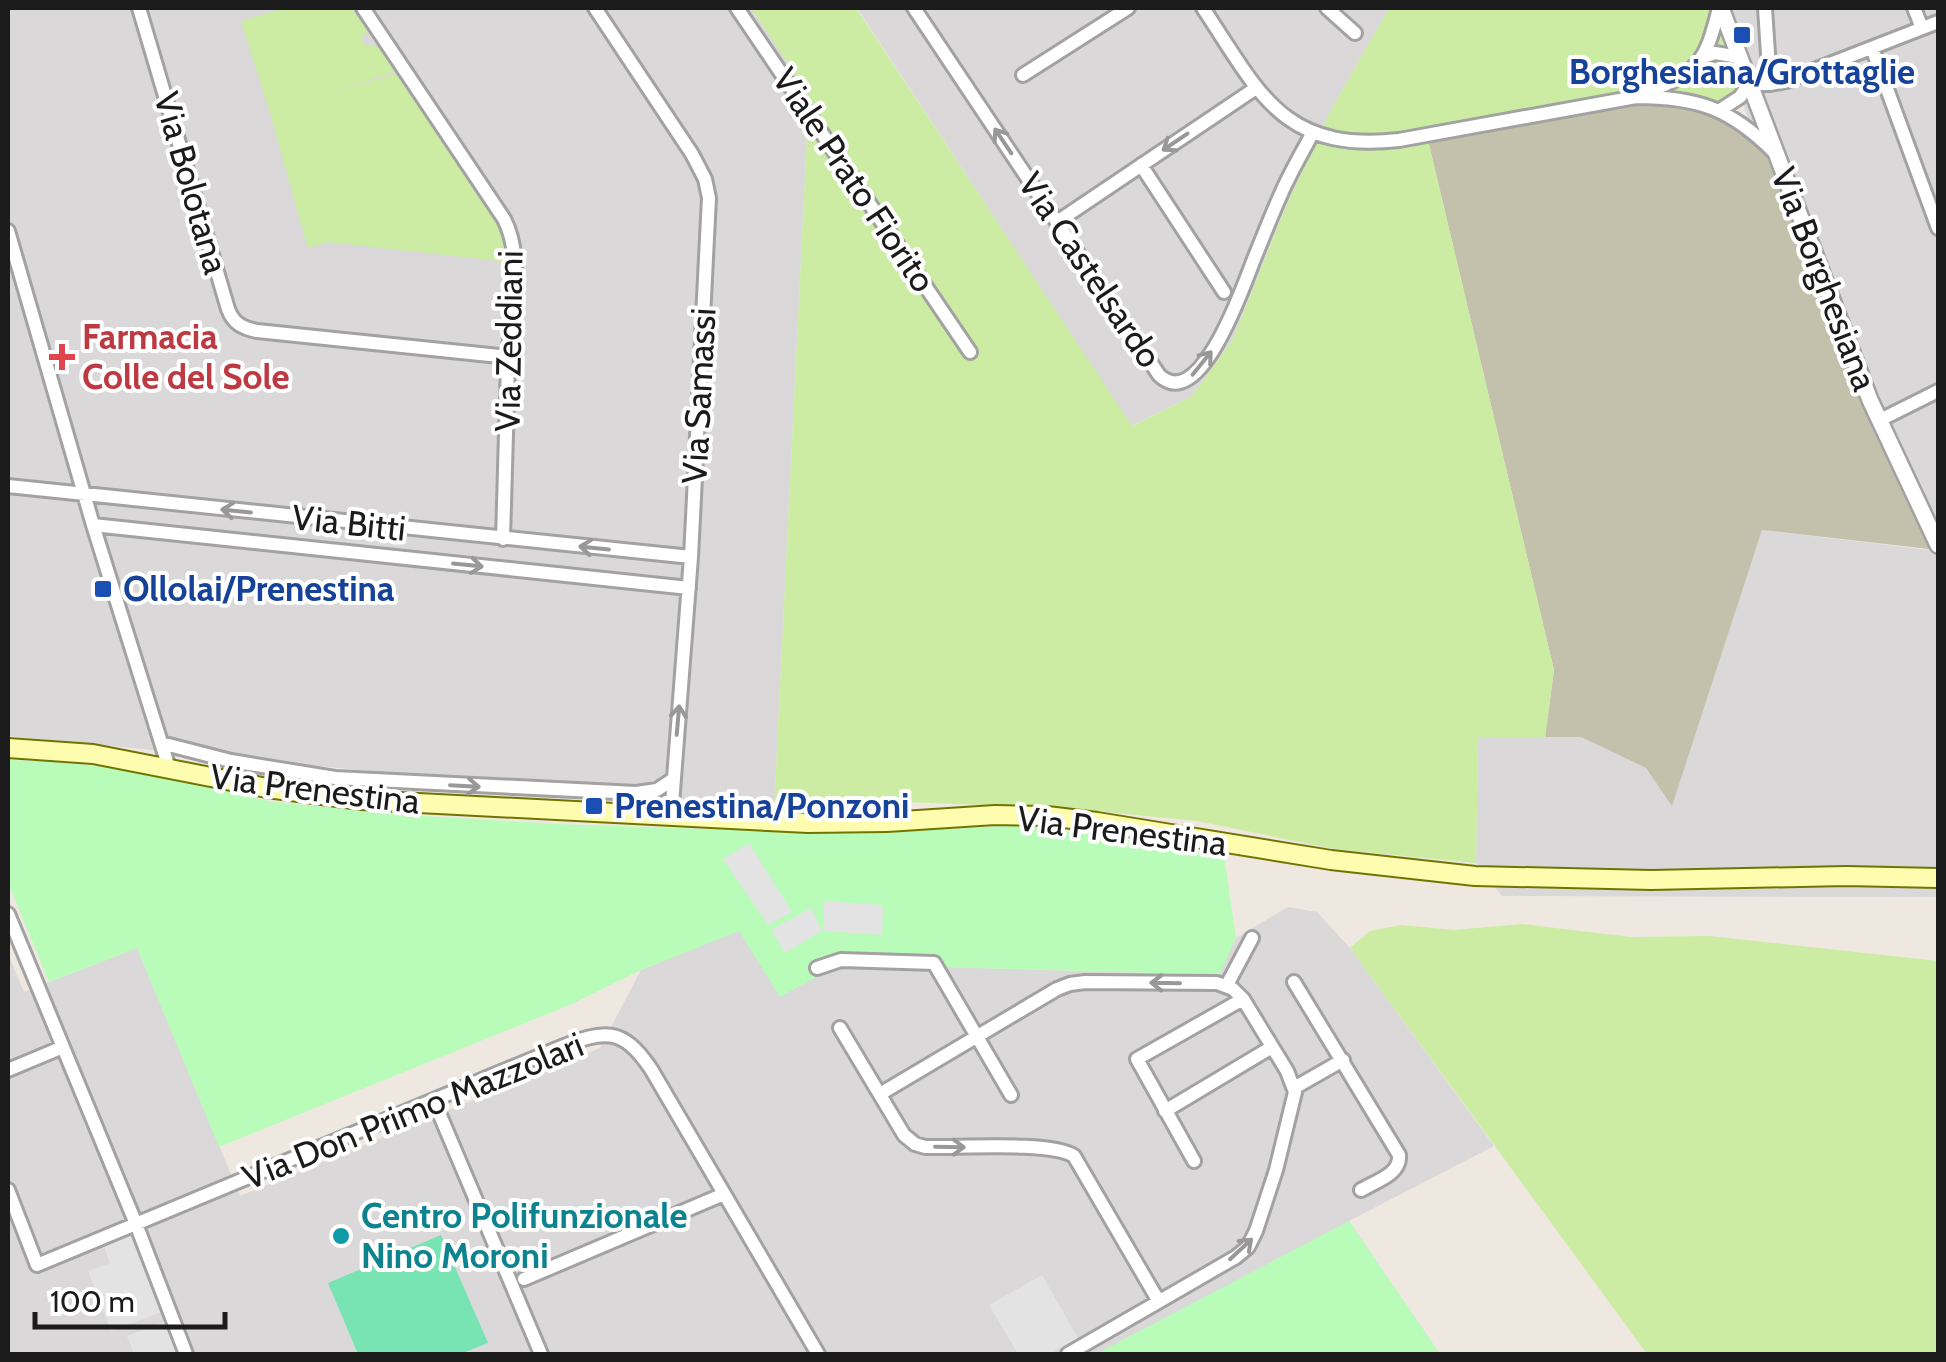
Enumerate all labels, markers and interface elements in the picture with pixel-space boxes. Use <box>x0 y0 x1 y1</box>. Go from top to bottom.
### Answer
marker: Borghesiana/Grottaglie <box>1731 24 1753 46</box>
place label: Borghesiana/Grottaglie <box>1569 50 1915 93</box>
street label: Viale Prato Fiorito <box>764 60 945 300</box>
street label: Via Bolotana <box>145 87 238 279</box>
one-way arrow <box>992 127 1013 155</box>
one-way arrow <box>1162 131 1190 152</box>
street label: Via Borghesiana <box>1762 161 1887 397</box>
street label: Via Castelsardo <box>1009 164 1171 376</box>
street label: Via Zeddiani <box>485 250 532 432</box>
street label: Via Samassi <box>672 307 725 485</box>
place label: Farmacia Colle del Sole <box>82 315 289 398</box>
marker: Farmacia Colle del Sole <box>51 346 73 368</box>
one-way arrow <box>1190 351 1212 377</box>
street label: Via Bitti <box>290 495 408 550</box>
one-way arrow <box>220 501 252 520</box>
one-way arrow <box>578 538 610 557</box>
one-way arrow <box>452 556 484 575</box>
place label: Ollolai/Prenestina <box>123 567 395 610</box>
marker: Ollolai/Prenestina <box>92 578 114 600</box>
one-way arrow <box>668 704 687 736</box>
street label: Via Prenestina <box>208 754 422 823</box>
one-way arrow <box>448 777 480 796</box>
place label: Prenestina/Ponzoni <box>614 784 909 827</box>
marker: Prenestina/Ponzoni <box>583 795 605 817</box>
street label: Via Prenestina <box>1015 796 1229 865</box>
one-way arrow <box>1149 973 1181 992</box>
street label: Via Don Primo Mazzolari <box>236 1023 589 1199</box>
one-way arrow <box>934 1138 966 1156</box>
place label: Centro Polifunzionale Nino Moroni <box>361 1194 687 1277</box>
marker: Centro Polifunzionale Nino Moroni <box>330 1225 352 1247</box>
one-way arrow <box>1227 1238 1253 1262</box>
scale bar <box>35 1267 225 1329</box>
text: 100 m <box>50 1283 135 1320</box>

